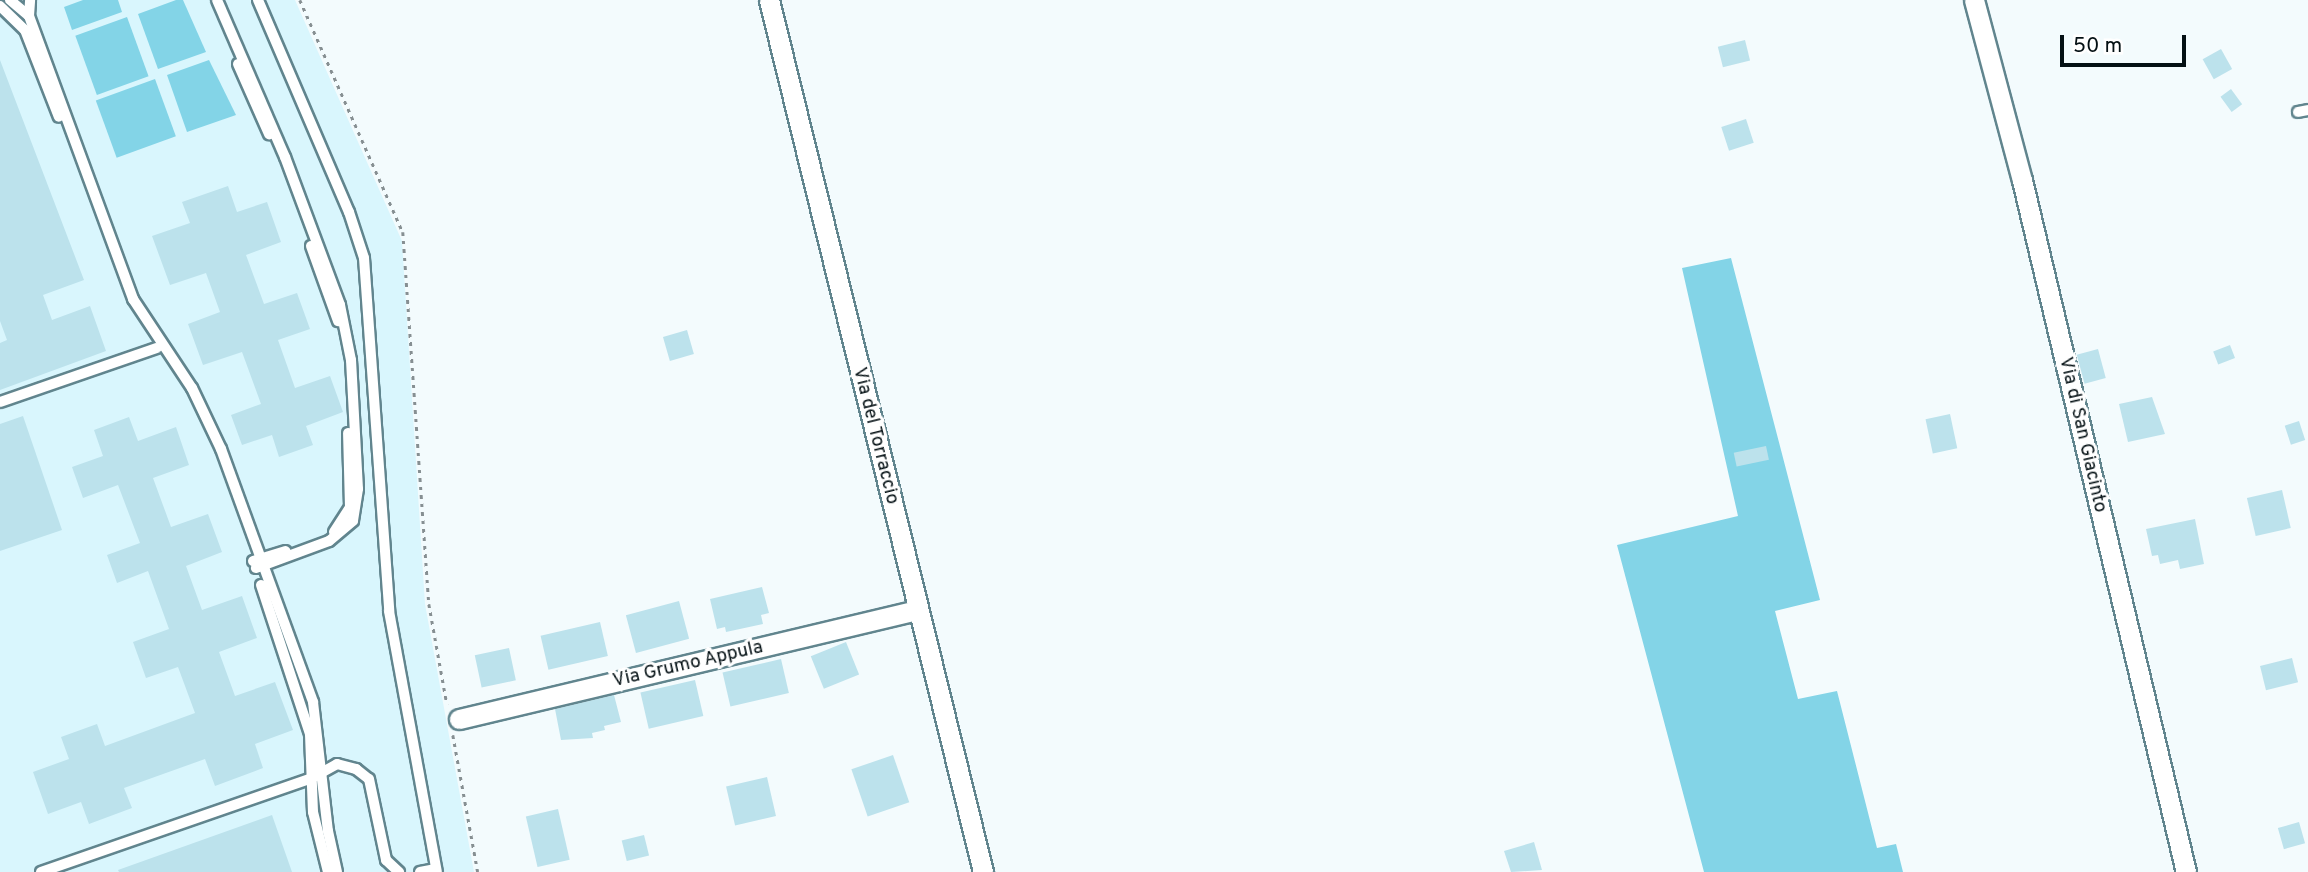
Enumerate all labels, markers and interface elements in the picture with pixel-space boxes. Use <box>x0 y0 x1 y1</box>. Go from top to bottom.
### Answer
scale bar <box>2063 21 2189 65</box>
text: 50 m <box>2073 33 2122 60</box>
street label: Via di San Giacinto <box>2053 355 2111 515</box>
street label: Via del Torraccio <box>847 365 903 507</box>
street label: Via Grumo Appula <box>610 637 766 693</box>

